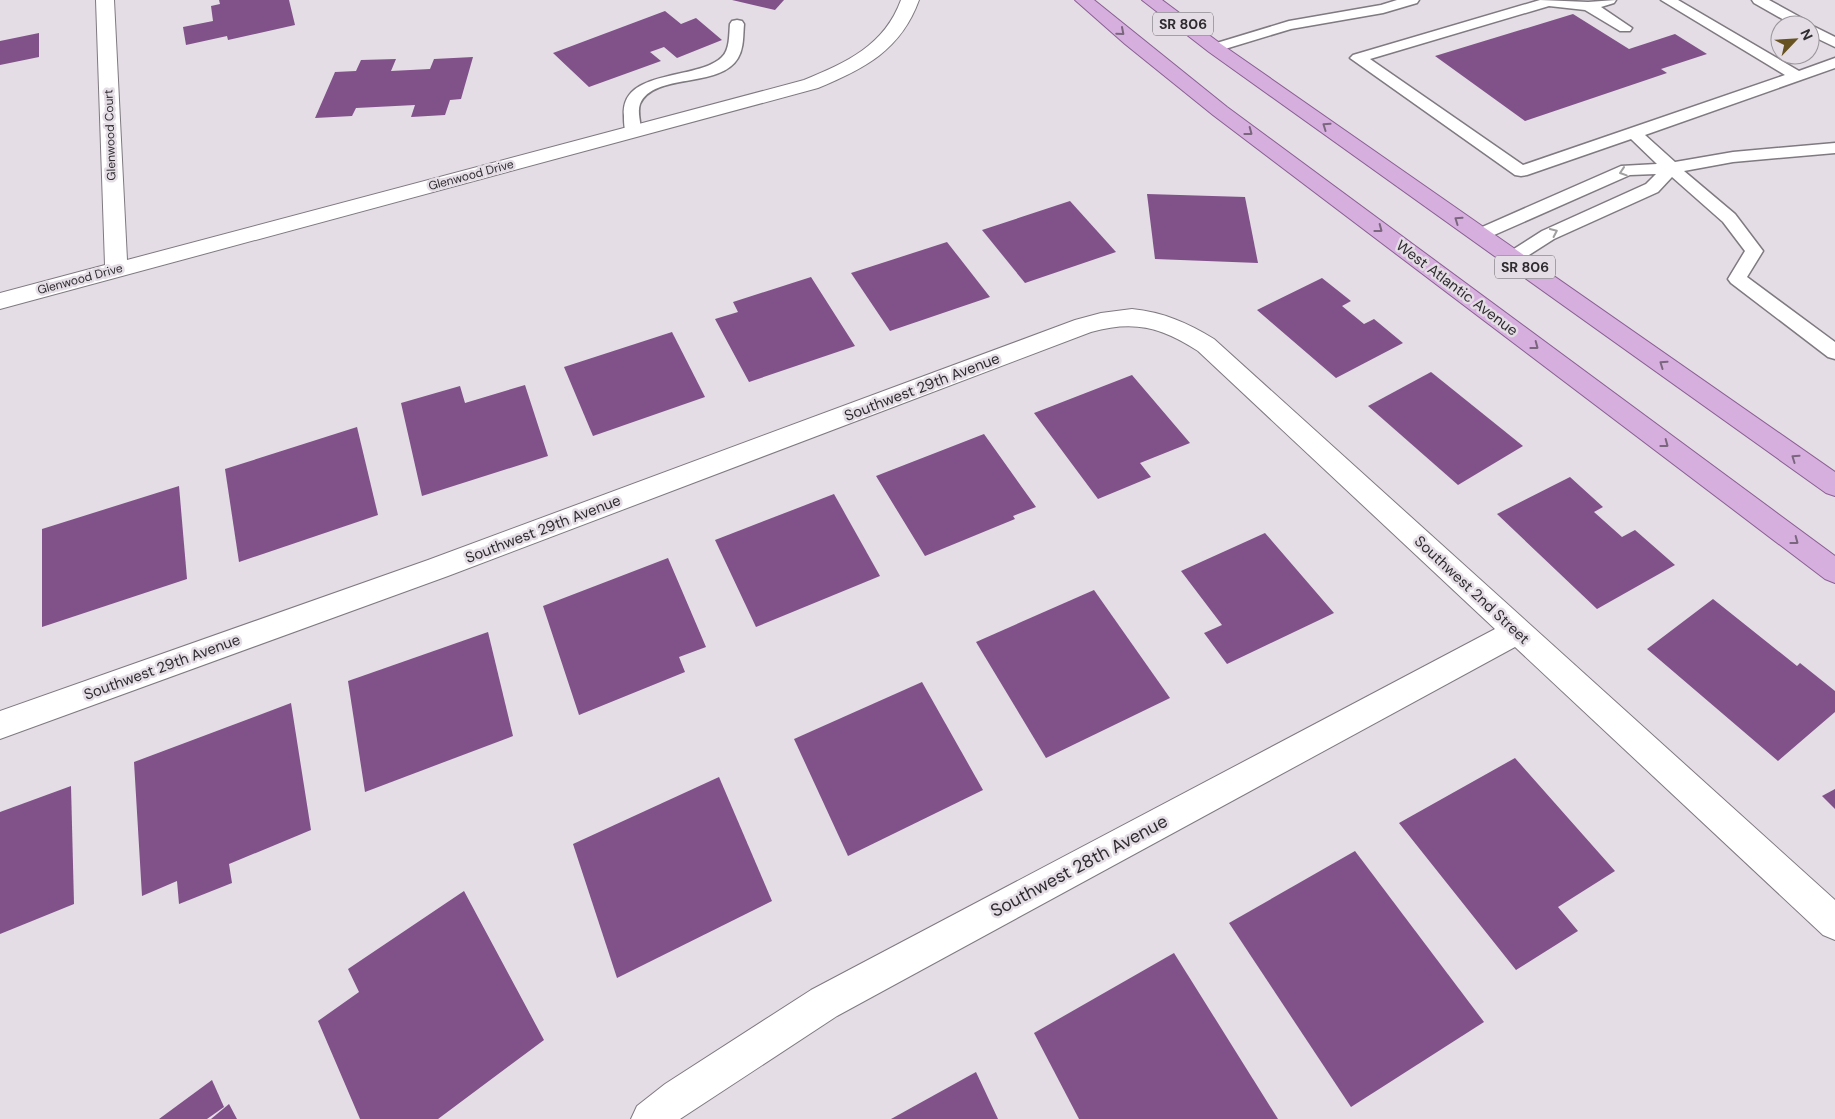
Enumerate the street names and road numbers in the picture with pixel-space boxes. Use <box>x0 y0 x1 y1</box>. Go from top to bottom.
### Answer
road number: SR 806 <box>1153 12 1213 36</box>
street label: Glenwood Court <box>100 89 120 181</box>
street label: Glenwood Drive <box>427 156 516 194</box>
street label: West Atlantic Avenue <box>1392 236 1522 340</box>
road number: SR 806 <box>1495 256 1555 278</box>
street label: Glenwood Drive <box>36 260 125 298</box>
street label: Southwest 29th Avenue <box>841 348 1003 426</box>
street label: Southwest 29th Avenue <box>462 490 624 568</box>
street label: Southwest 2nd Street <box>1410 531 1534 649</box>
street label: Southwest 29th Avenue <box>81 629 243 705</box>
street label: Southwest 28th Avenue <box>986 809 1172 923</box>

